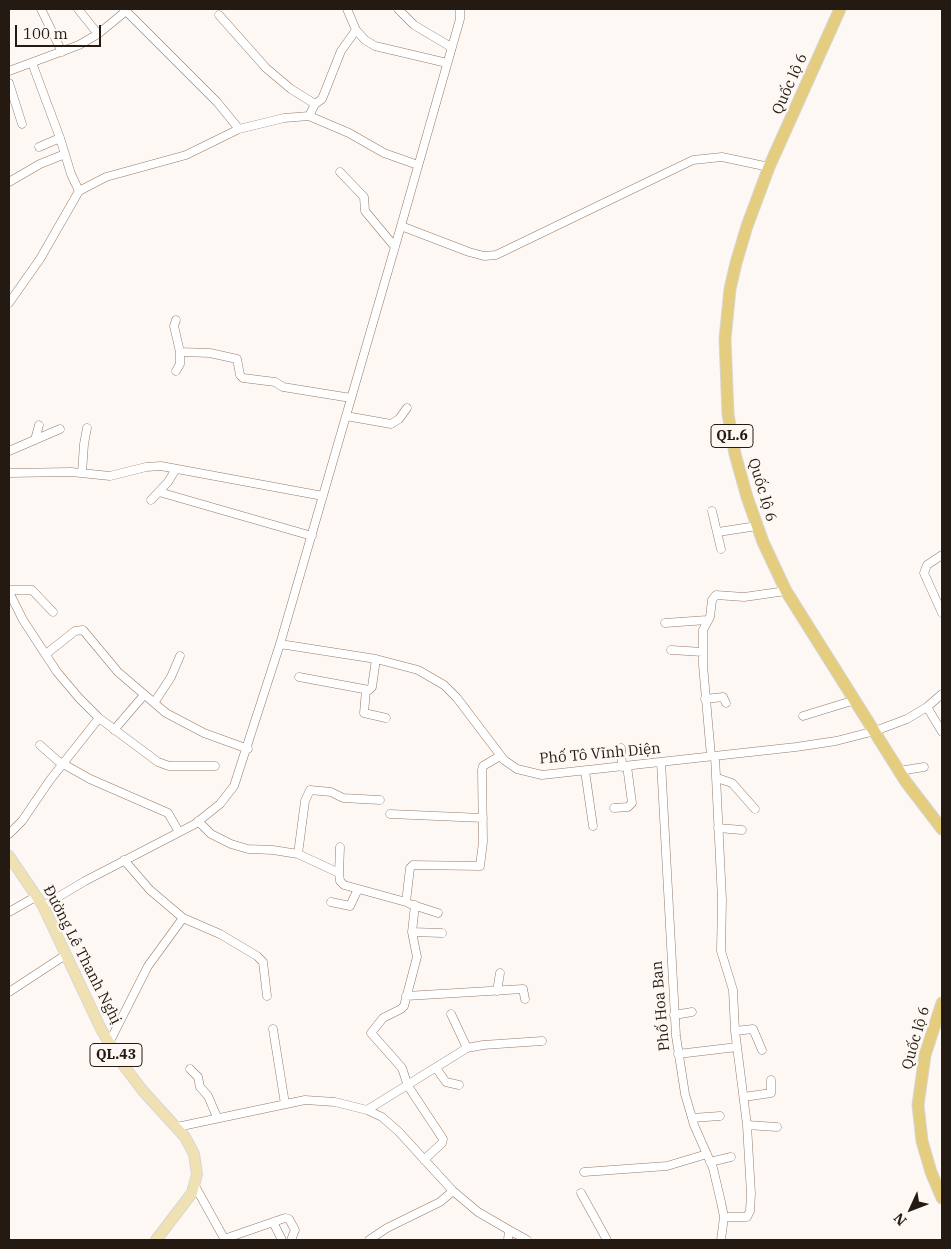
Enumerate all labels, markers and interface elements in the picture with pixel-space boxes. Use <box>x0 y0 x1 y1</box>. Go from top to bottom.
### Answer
scale bar <box>18 15 104 47</box>
text: 100 m <box>23 24 68 43</box>
street label: Quốc lộ 6 <box>768 51 812 117</box>
road number: QL.6 <box>711 424 753 448</box>
street label: Quốc lộ 6 <box>744 456 780 524</box>
street label: Phố Tô Vĩnh Diện <box>539 740 661 768</box>
street label: Đường Lê Thanh Nghị <box>39 883 125 1027</box>
street label: Phố Hoa Ban <box>648 960 674 1052</box>
street label: Quốc lộ 6 <box>898 1004 934 1072</box>
road number: QL.43 <box>90 1044 142 1066</box>
north arrow <box>886 1184 936 1234</box>
text: N <box>890 1209 910 1229</box>

